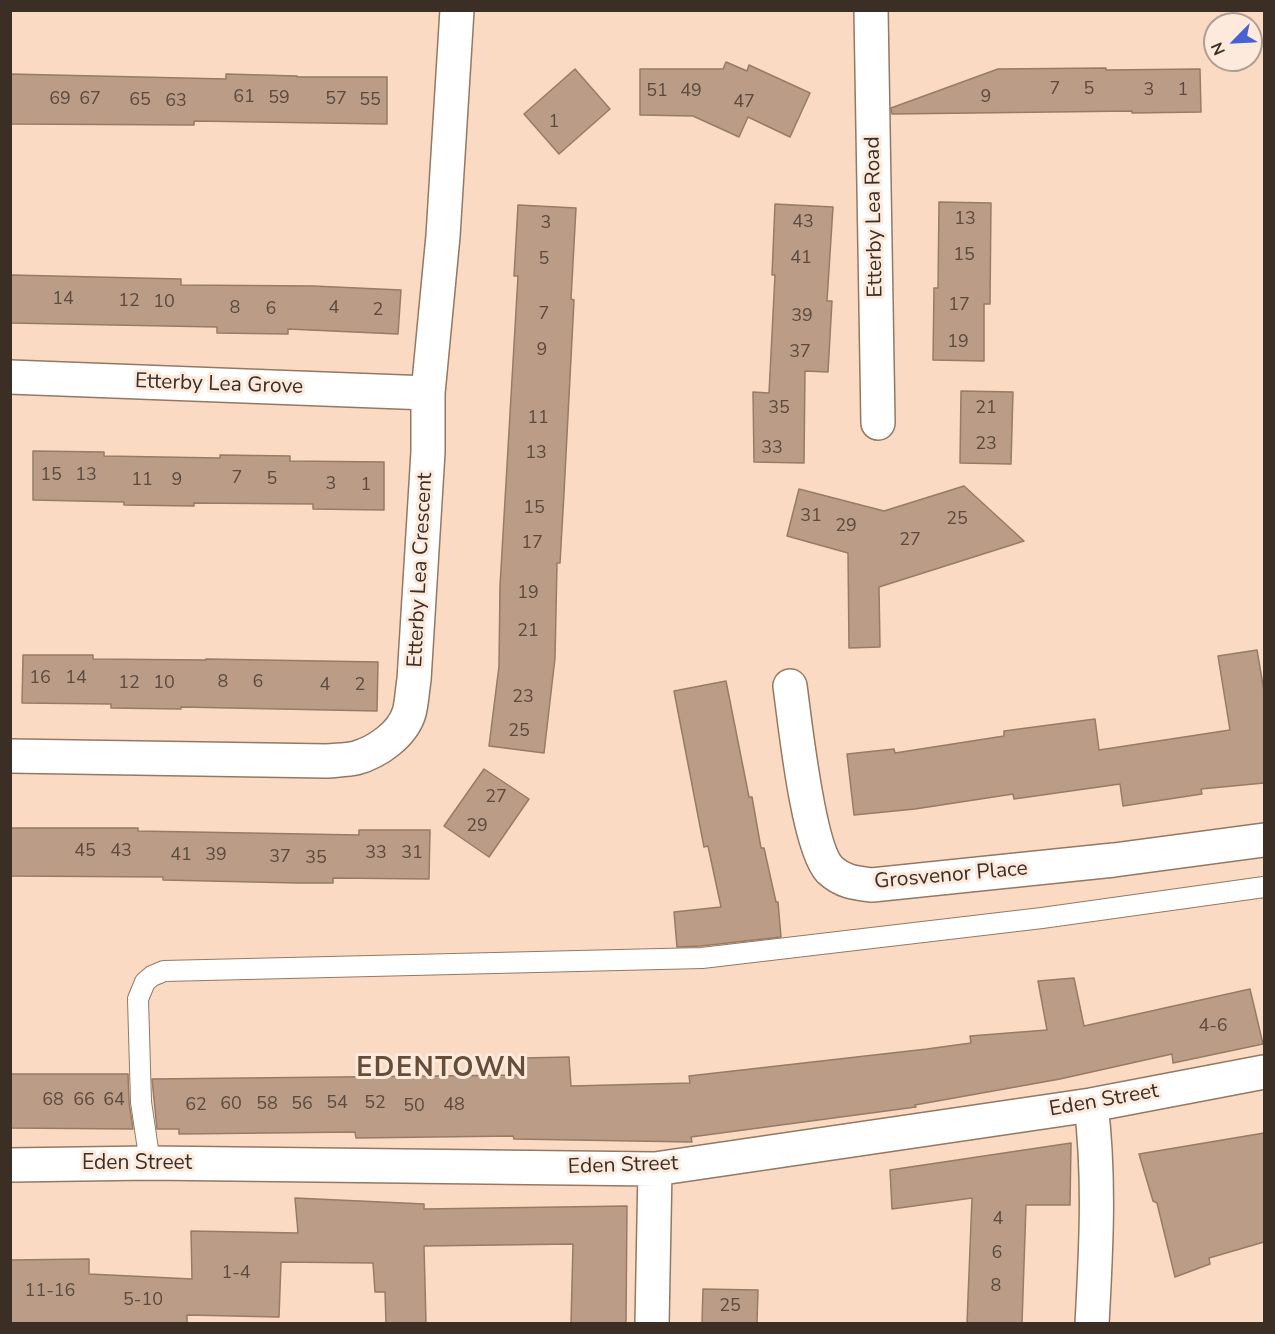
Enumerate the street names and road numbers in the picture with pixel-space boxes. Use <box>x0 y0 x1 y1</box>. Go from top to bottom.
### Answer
street label: Etterby Lea Road <box>861 136 889 298</box>
street label: Etterby Lea Grove <box>134 369 304 401</box>
street label: Etterby Lea Crescent <box>403 472 439 668</box>
street label: Grosvenor Place <box>873 857 1029 895</box>
street label: Eden Street <box>1048 1079 1160 1123</box>
street label: Eden Street <box>82 1151 192 1177</box>
street label: Eden Street <box>567 1151 679 1181</box>

